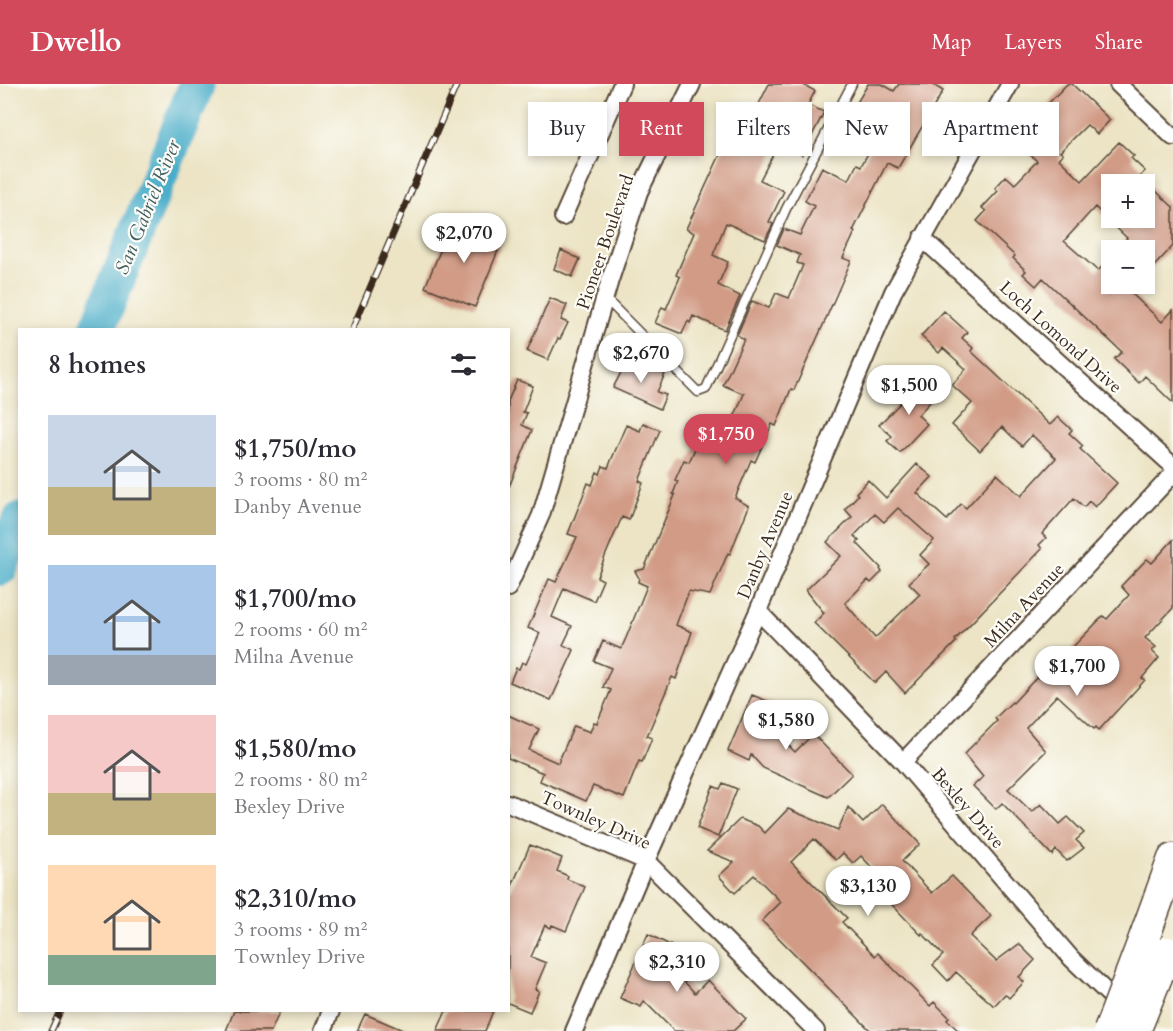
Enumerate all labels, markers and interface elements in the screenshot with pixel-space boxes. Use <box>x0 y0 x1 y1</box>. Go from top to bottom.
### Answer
text: Dwello <box>30 23 121 61</box>
text: Map <box>932 28 972 57</box>
text: Layers <box>1005 28 1062 57</box>
text: Share <box>1095 28 1143 57</box>
chip: Buy <box>528 102 607 156</box>
chip: Rent <box>619 102 704 156</box>
chip: Filters <box>716 102 812 156</box>
chip: New <box>824 102 910 156</box>
chip: Apartment <box>922 102 1059 156</box>
water label: San Gabriel River <box>108 135 187 278</box>
street label: Pioneer Boulevard <box>571 171 640 313</box>
map controls <box>1101 174 1155 294</box>
button: + <box>1101 174 1155 228</box>
pin: $2,070 <box>415 213 513 264</box>
text: $2,070 <box>435 219 493 246</box>
button: − <box>1101 240 1155 294</box>
street label: Loch Lomond Drive <box>994 275 1127 399</box>
pin: $2,670 <box>592 333 690 384</box>
text: $2,670 <box>612 339 670 366</box>
text: 8 homes <box>48 347 146 382</box>
icon: filters <box>447 348 480 381</box>
pin: $1,500 <box>860 365 958 416</box>
text: $1,500 <box>880 371 938 398</box>
pin: $1,750 <box>677 414 775 465</box>
text: $1,750 <box>697 420 755 447</box>
text: $1,750/mo <box>234 431 357 466</box>
icon: home <box>96 439 168 511</box>
text: 3 rooms · 80 m² <box>234 466 367 493</box>
street label: Danby Avenue <box>731 487 799 603</box>
text: Danby Avenue <box>234 493 362 520</box>
street label: Milna Avenue <box>978 557 1070 653</box>
text: $1,700/mo <box>234 581 357 616</box>
icon: home <box>96 589 168 661</box>
text: 2 rooms · 60 m² <box>234 616 367 643</box>
text: Milna Avenue <box>234 643 354 670</box>
pin: $1,700 <box>1028 646 1126 697</box>
text: $1,700 <box>1048 652 1106 679</box>
pin: $1,580 <box>737 700 835 751</box>
text: $1,580 <box>757 706 815 733</box>
text: $1,580/mo <box>234 731 357 766</box>
icon: home <box>96 739 168 811</box>
street label: Bexley Drive <box>925 762 1010 854</box>
text: 2 rooms · 80 m² <box>234 766 367 793</box>
street label: Townley Drive <box>537 785 655 856</box>
text: Bexley Drive <box>234 793 345 820</box>
pin: $3,130 <box>819 866 917 917</box>
text: $3,130 <box>839 872 897 899</box>
text: $2,310/mo <box>234 881 357 916</box>
icon: home <box>96 889 168 961</box>
text: 3 rooms · 89 m² <box>234 916 367 943</box>
pin: $2,310 <box>628 942 726 993</box>
text: Townley Drive <box>234 943 365 970</box>
text: $2,310 <box>648 948 706 975</box>

